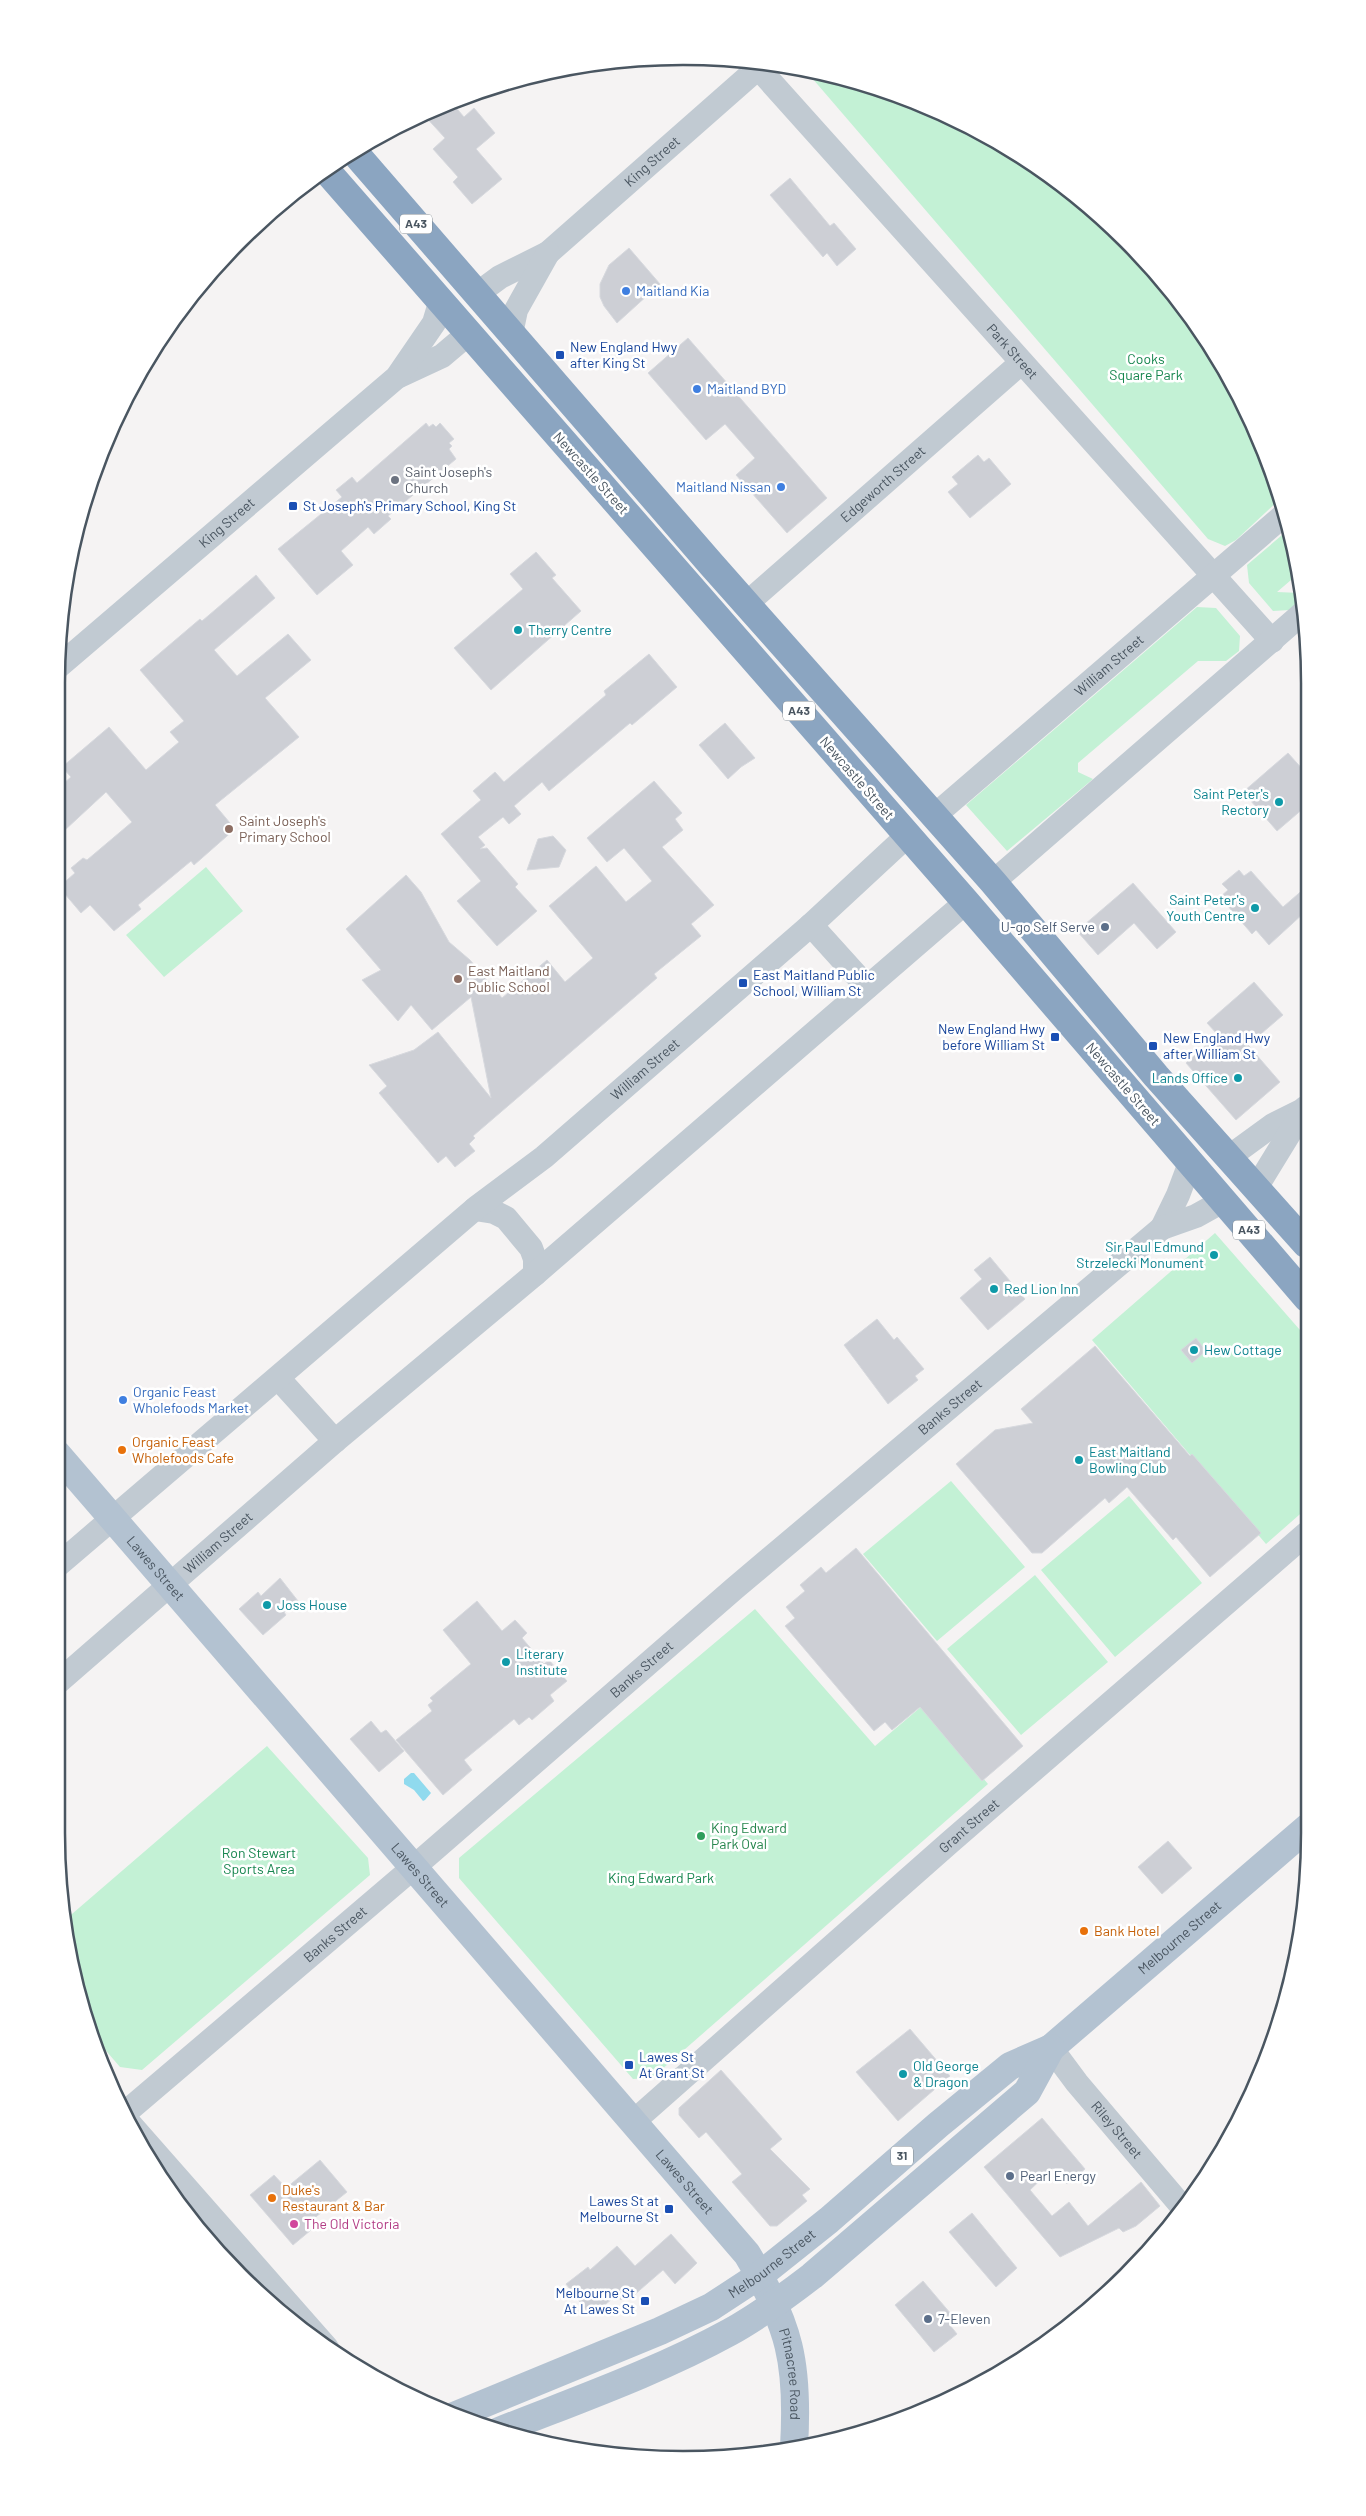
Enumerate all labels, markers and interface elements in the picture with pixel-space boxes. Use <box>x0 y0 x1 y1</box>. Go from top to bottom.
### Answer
street label: King Street <box>621 132 683 190</box>
road number: A43 <box>400 214 432 233</box>
place label: Maitland Kia <box>636 282 709 299</box>
marker: Maitland Kia <box>620 285 632 297</box>
street label: Park Street <box>983 320 1042 382</box>
place label: New England Hwy after King St <box>570 338 678 371</box>
marker: New England Hwy after King St <box>554 349 566 361</box>
park label: Cooks Square Park <box>1109 350 1183 383</box>
place label: Maitland BYD <box>707 380 786 397</box>
marker: Maitland BYD <box>691 383 703 395</box>
street label: Newcastle Street <box>550 428 633 517</box>
street label: Edgeworth Street <box>837 442 929 525</box>
place label: Saint Joseph's Church <box>405 463 493 496</box>
marker: Saint Joseph's Church <box>389 474 401 486</box>
place label: Maitland Nissan <box>676 478 771 495</box>
marker: Maitland Nissan <box>775 481 787 493</box>
street label: King Street <box>195 494 258 551</box>
place label: St Joseph's Primary School, King St <box>303 497 516 514</box>
marker: St Joseph's Primary School, King St <box>287 500 299 512</box>
place label: Therry Centre <box>528 621 612 638</box>
marker: Therry Centre <box>512 624 524 636</box>
street label: William Street <box>1071 631 1147 699</box>
road number: A43 <box>783 701 815 720</box>
street label: Newcastle Street <box>817 733 898 823</box>
place label: Saint Peter's Rectory <box>1193 785 1270 818</box>
marker: Saint Peter's Rectory <box>1273 796 1285 808</box>
place label: Saint Joseph's Primary School <box>239 812 331 845</box>
marker: Saint Joseph's Primary School <box>223 823 235 835</box>
place label: Saint Peter's Youth Centre <box>1166 891 1245 924</box>
marker: Saint Peter's Youth Centre <box>1249 902 1261 914</box>
place label: U-go Self Serve <box>1001 918 1095 935</box>
marker: U-go Self Serve <box>1099 921 1111 933</box>
place label: East Maitland Public School <box>468 962 550 995</box>
place label: East Maitland Public School, William St <box>753 966 875 999</box>
marker: East Maitland Public School <box>452 973 464 985</box>
marker: East Maitland Public School, William St <box>737 977 749 989</box>
place label: New England Hwy before William St <box>938 1020 1046 1053</box>
place label: New England Hwy after William St <box>1163 1029 1271 1062</box>
marker: New England Hwy before William St <box>1049 1031 1061 1043</box>
street label: William Street <box>607 1034 683 1103</box>
street label: Newcastle Street <box>1083 1039 1164 1129</box>
marker: New England Hwy after William St <box>1147 1040 1159 1052</box>
place label: Lands Office <box>1152 1069 1228 1086</box>
marker: Lands Office <box>1232 1072 1244 1084</box>
road number: A43 <box>1233 1220 1265 1240</box>
place label: Sir Paul Edmund Strzelecki Monument <box>1076 1238 1204 1271</box>
marker: Sir Paul Edmund Strzelecki Monument <box>1208 1249 1220 1261</box>
place label: Red Lion Inn <box>1004 1280 1079 1297</box>
marker: Red Lion Inn <box>988 1283 1000 1295</box>
place label: Hew Cottage <box>1204 1341 1282 1358</box>
marker: Hew Cottage <box>1188 1344 1200 1356</box>
street label: Banks Street <box>914 1375 985 1438</box>
place label: Organic Feast Wholefoods Market <box>133 1383 249 1416</box>
marker: Organic Feast Wholefoods Market <box>117 1394 129 1406</box>
place label: Organic Feast Wholefoods Cafe <box>132 1433 234 1466</box>
place label: East Maitland Bowling Club <box>1089 1443 1171 1476</box>
marker: Organic Feast Wholefoods Cafe <box>116 1444 128 1456</box>
marker: East Maitland Bowling Club <box>1073 1454 1085 1466</box>
street label: William Street <box>180 1508 256 1577</box>
street label: Lawes Street <box>123 1532 189 1604</box>
place label: Joss House <box>277 1596 347 1613</box>
marker: Joss House <box>261 1599 273 1611</box>
street label: Banks Street <box>606 1637 676 1701</box>
place label: Literary Institute <box>516 1645 568 1678</box>
marker: Literary Institute <box>500 1656 512 1668</box>
street label: Grant Street <box>935 1794 1002 1856</box>
place label: King Edward Park Oval <box>711 1819 787 1852</box>
marker: King Edward Park Oval <box>695 1830 707 1842</box>
street label: Lawes Street <box>388 1839 453 1911</box>
park label: Ron Stewart Sports Area <box>222 1844 296 1877</box>
park label: King Edward Park <box>608 1869 714 1886</box>
street label: Melbourne Street <box>1134 1897 1224 1978</box>
street label: Banks Street <box>300 1902 370 1966</box>
place label: Bank Hotel <box>1094 1922 1159 1939</box>
marker: Bank Hotel <box>1078 1925 1090 1937</box>
place label: Lawes St At Grant St <box>639 2048 705 2081</box>
place label: Old George & Dragon <box>913 2057 979 2090</box>
marker: Lawes St At Grant St <box>623 2059 635 2071</box>
marker: Old George & Dragon <box>897 2068 909 2080</box>
street label: Riley Street <box>1088 2097 1146 2162</box>
street label: Lawes Street <box>652 2146 718 2217</box>
road number: 31 <box>891 2146 913 2166</box>
place label: Pearl Energy <box>1020 2167 1096 2184</box>
marker: Pearl Energy <box>1004 2170 1016 2182</box>
place label: Duke's Restaurant & Bar <box>282 2181 385 2214</box>
marker: Duke's Restaurant & Bar <box>266 2192 278 2204</box>
place label: Lawes St at Melbourne St <box>580 2192 659 2225</box>
marker: Lawes St at Melbourne St <box>663 2203 675 2215</box>
place label: The Old Victoria <box>304 2215 399 2232</box>
marker: The Old Victoria <box>288 2218 300 2230</box>
street label: Melbourne Street <box>725 2225 819 2301</box>
place label: Melbourne St At Lawes St <box>556 2284 635 2317</box>
marker: Melbourne St At Lawes St <box>639 2295 651 2307</box>
place label: 7-Eleven <box>938 2310 991 2327</box>
marker: 7-Eleven <box>922 2313 934 2325</box>
street label: Pitnacree Road <box>776 2326 804 2420</box>

